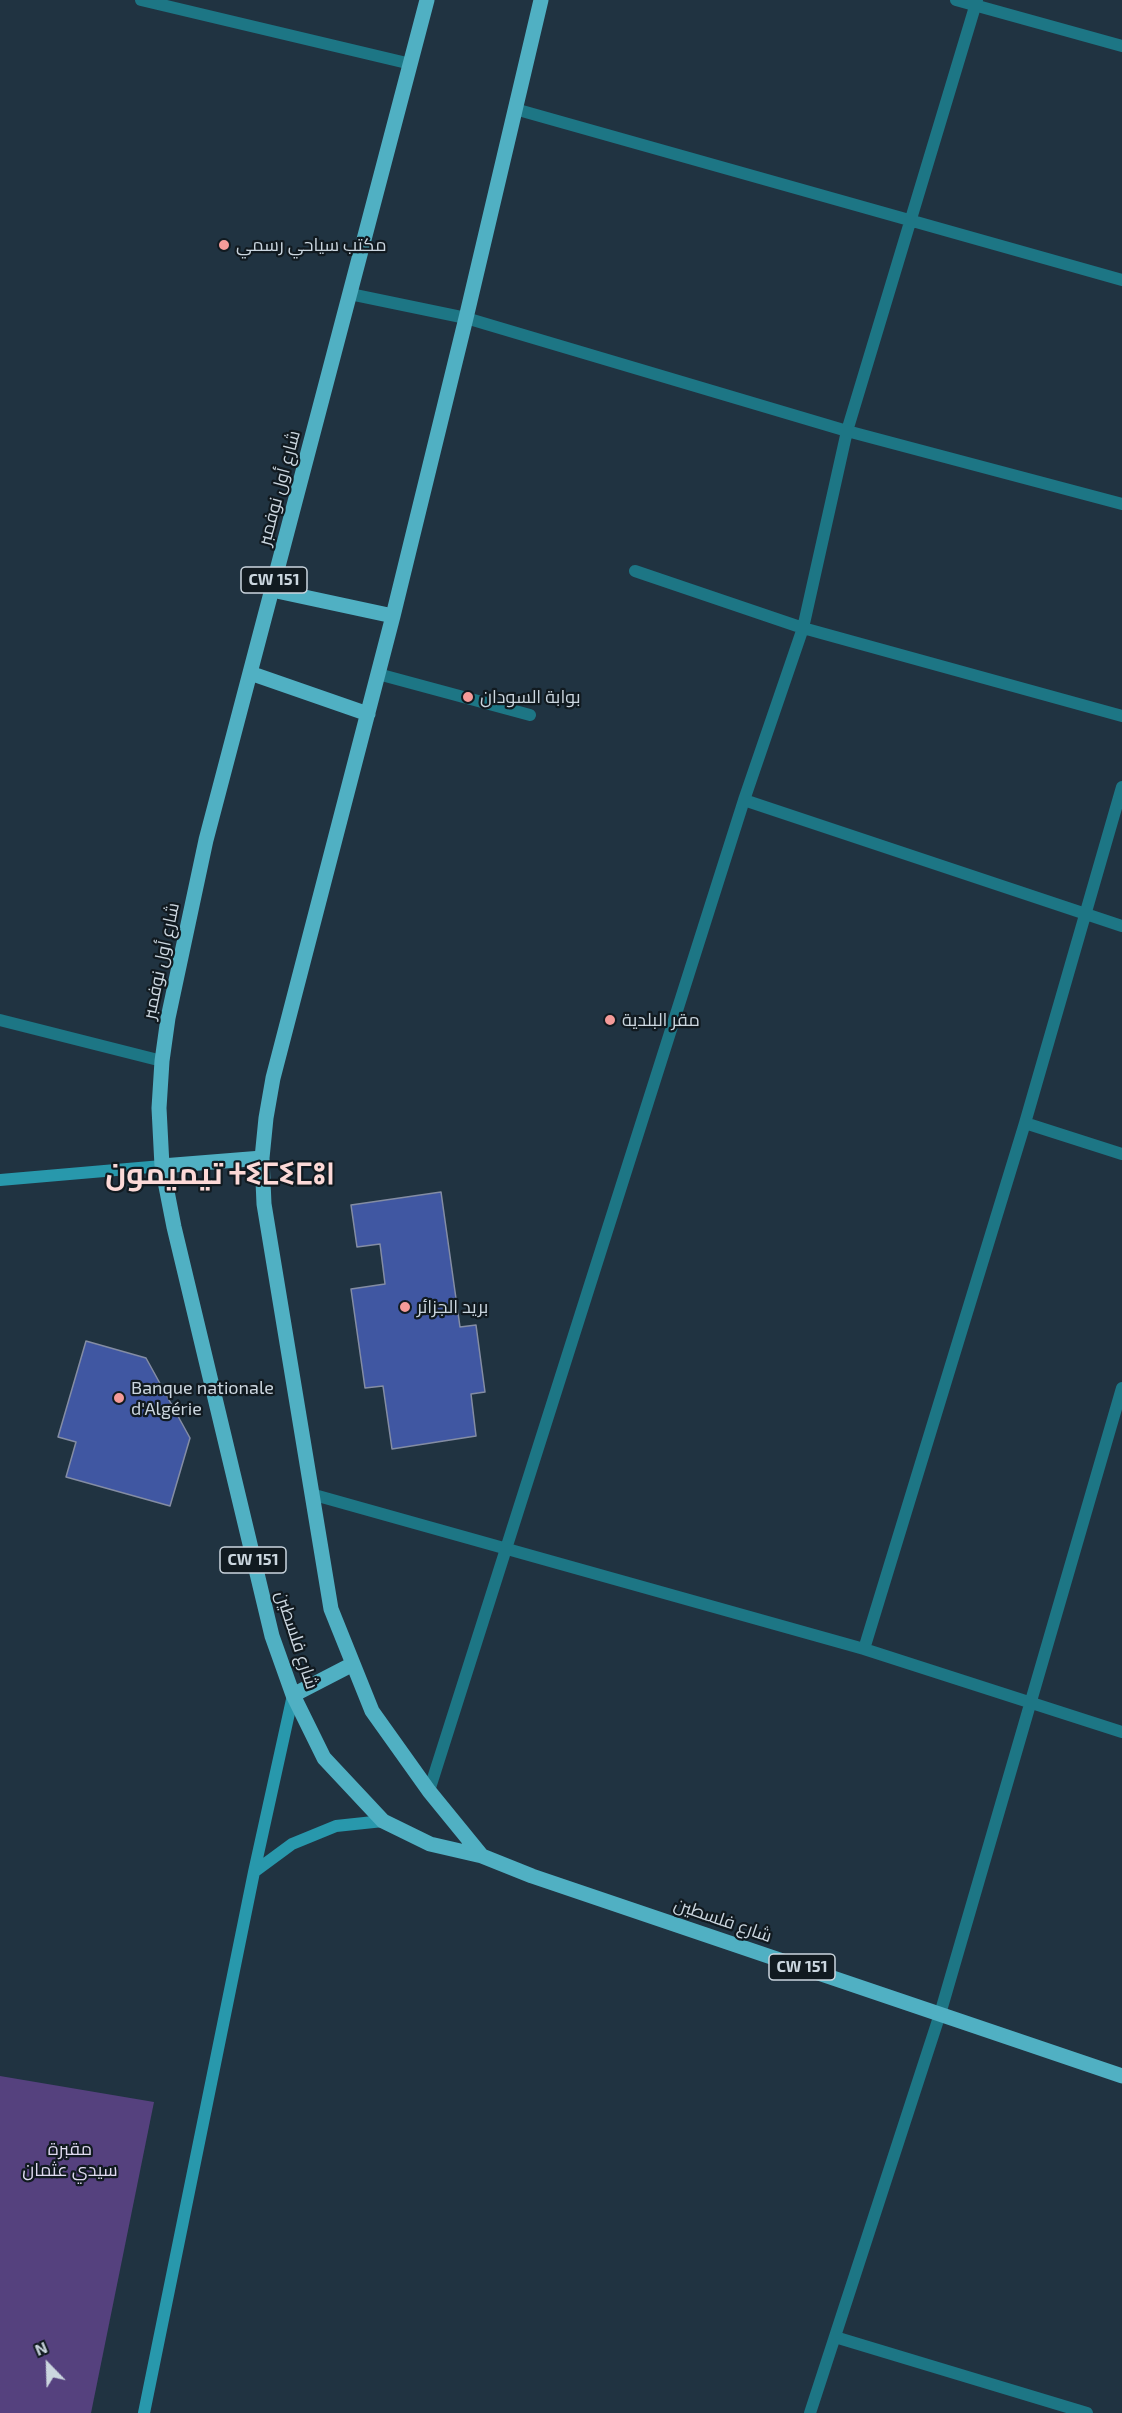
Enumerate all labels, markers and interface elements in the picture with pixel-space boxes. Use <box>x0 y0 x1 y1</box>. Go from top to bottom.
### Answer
place label: مكتب سياحي رسمي <box>236 234 386 256</box>
marker: مكتب سياحي رسمي <box>217 238 231 252</box>
street label: شارع أول نوفمبر <box>253 428 305 548</box>
road number: CW 151 <box>241 567 307 593</box>
place label: بوابة السودان <box>480 686 580 708</box>
marker: بوابة السودان <box>461 690 475 704</box>
street label: شارع أول نوفمبر <box>138 901 184 1021</box>
place label: مقر البلدية <box>622 1009 700 1031</box>
marker: مقر البلدية <box>603 1013 617 1027</box>
district label: تيميمون ⵜⵉⵎⵉⵎⵓⵏ <box>105 1156 335 1192</box>
place label: بريد الجزائر <box>417 1296 488 1318</box>
marker: بريد الجزائر <box>398 1300 412 1314</box>
place label: Banque nationale d'Algérie <box>131 1377 274 1420</box>
marker: Banque nationale d'Algérie <box>112 1391 126 1405</box>
road number: CW 151 <box>220 1547 286 1573</box>
street label: شارع فلسطين <box>271 1588 323 1692</box>
street label: شارع فلسطين <box>671 1893 775 1947</box>
road number: CW 151 <box>769 1954 835 1980</box>
park label: مقبرة سيدي عثمان <box>22 2138 118 2180</box>
north arrow <box>18 2335 78 2395</box>
text: N <box>32 2337 50 2359</box>

